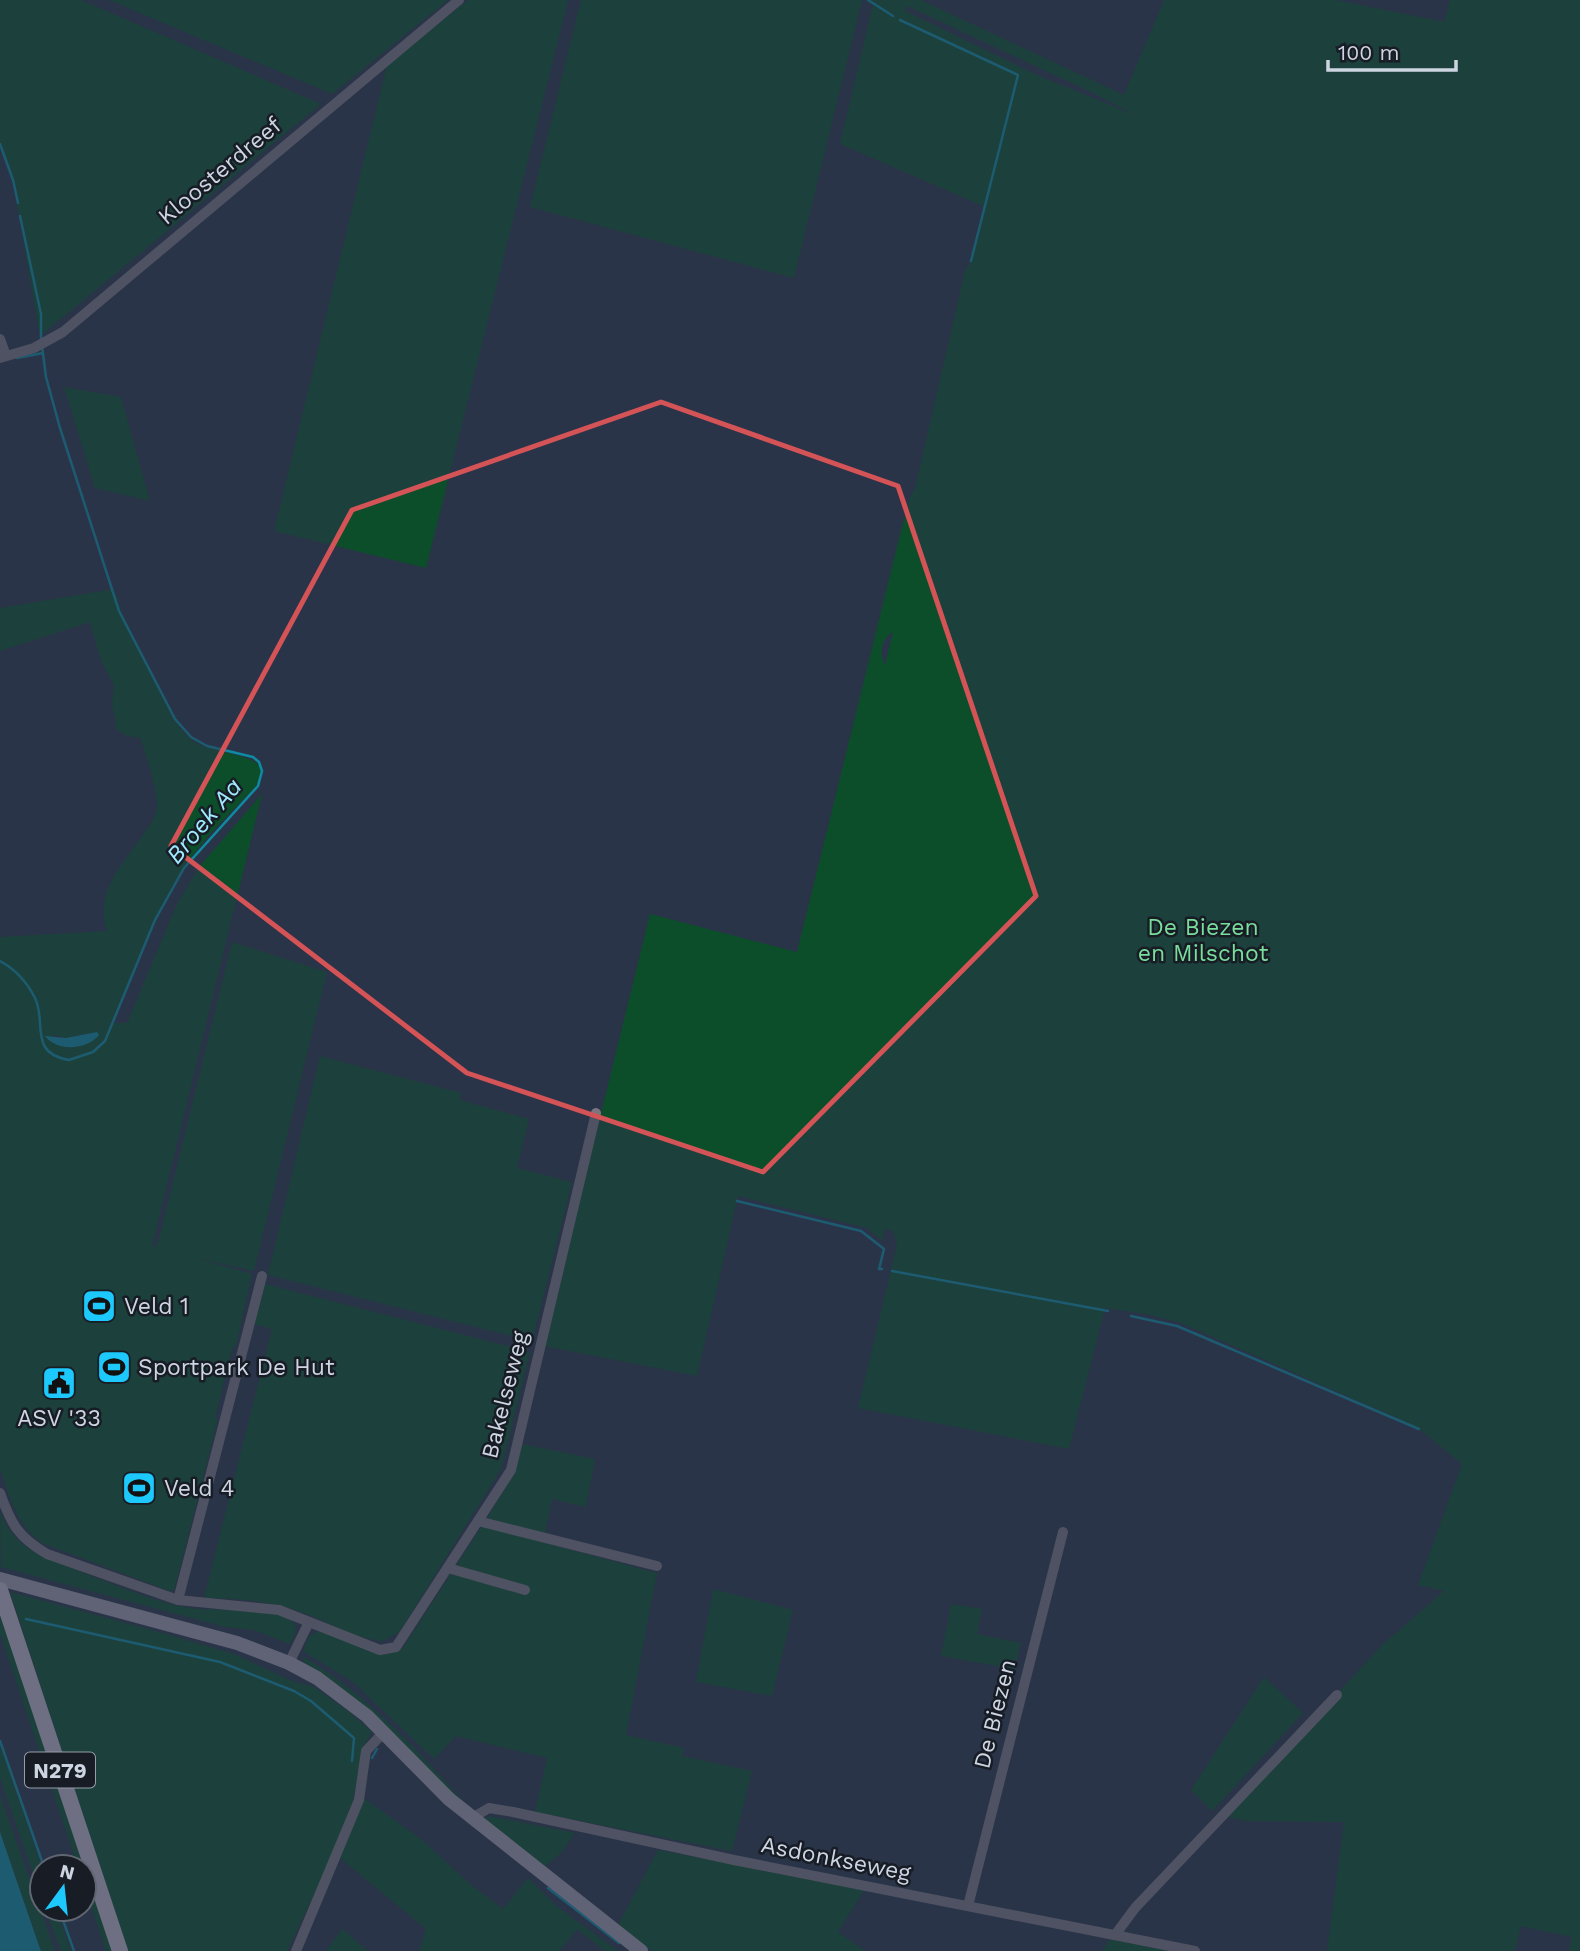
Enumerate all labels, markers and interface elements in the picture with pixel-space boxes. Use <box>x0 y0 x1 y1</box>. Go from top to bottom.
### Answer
scale bar <box>1328 28 1456 72</box>
text: 100 m <box>1338 40 1400 65</box>
street label: Kloosterdreef <box>153 112 287 230</box>
water label: Broek Aa <box>160 773 248 869</box>
park label: De Biezen en Milschot <box>1138 914 1269 967</box>
sports icon: Veld 1 <box>80 1287 118 1325</box>
place label: Veld 1 <box>124 1293 189 1320</box>
street label: Bakelseweg <box>476 1328 534 1462</box>
sports icon: Sportpark De Hut <box>95 1348 133 1386</box>
place label: Sportpark De Hut <box>138 1354 335 1381</box>
public building icon: ASV '33 <box>40 1364 78 1402</box>
place label: ASV '33 <box>17 1405 101 1432</box>
sports icon: Veld 4 <box>120 1469 158 1507</box>
place label: Veld 4 <box>164 1475 234 1502</box>
street label: De Biezen <box>968 1657 1022 1771</box>
road number: N279 <box>25 1752 95 1788</box>
street label: Asdonkseweg <box>759 1831 914 1887</box>
north arrow <box>28 1853 98 1923</box>
text: N <box>57 1859 77 1885</box>

